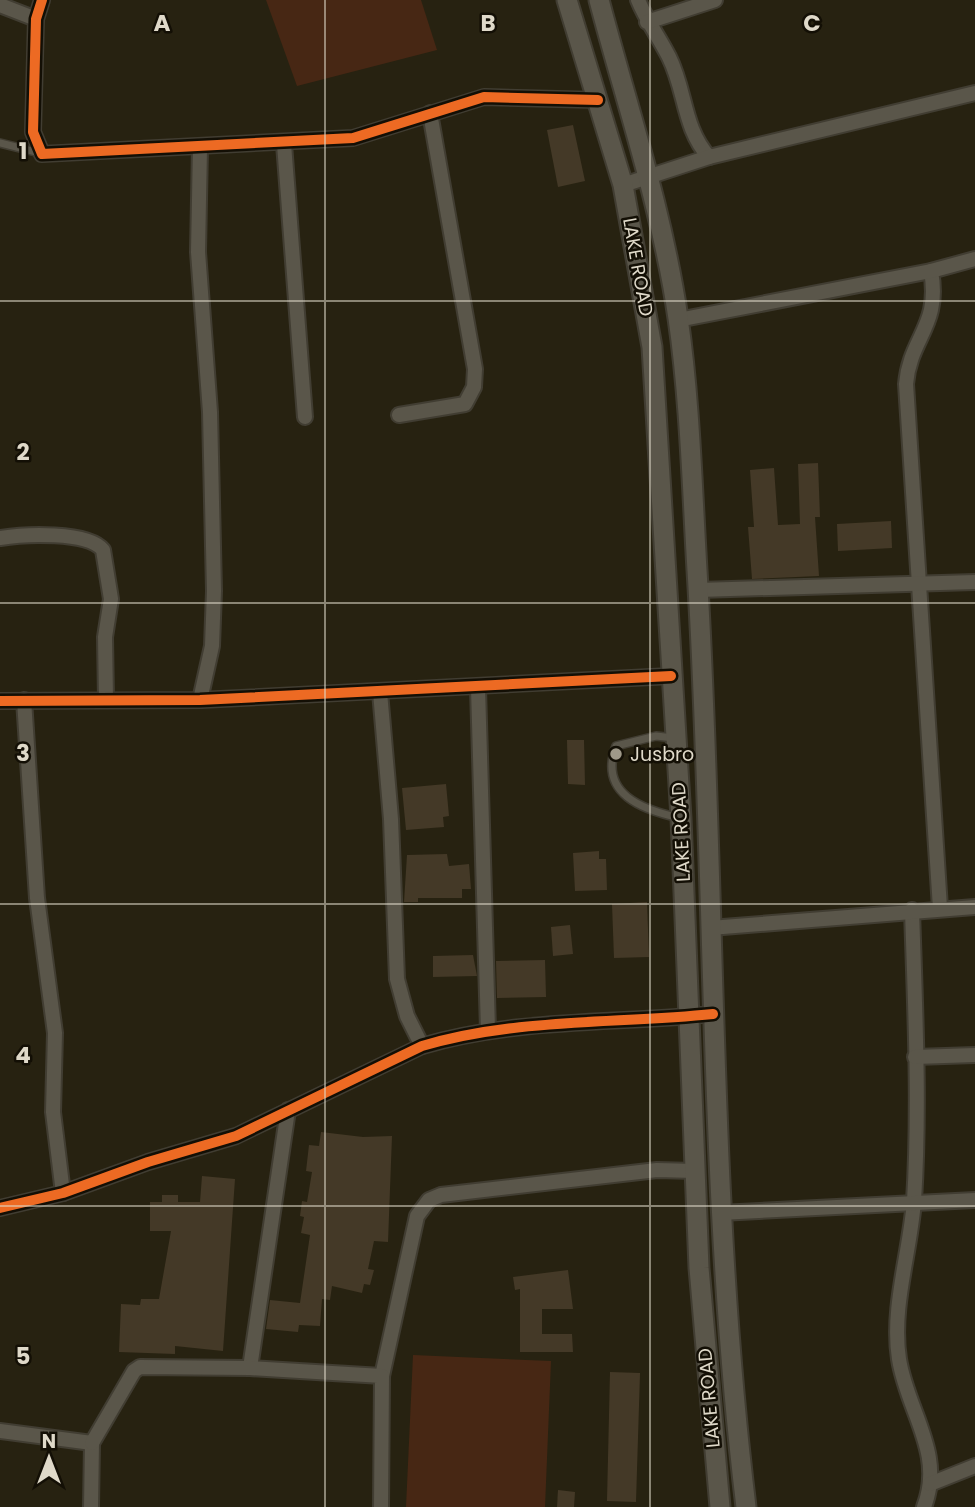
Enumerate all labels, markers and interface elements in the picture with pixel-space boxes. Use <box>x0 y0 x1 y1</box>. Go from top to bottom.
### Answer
text: A <box>154 7 171 39</box>
text: B <box>480 7 496 39</box>
text: C <box>803 7 821 39</box>
text: 1 <box>19 135 27 167</box>
street label: LAKE ROAD <box>616 215 660 319</box>
text: 2 <box>16 436 30 468</box>
text: 3 <box>16 737 30 769</box>
place label: Jusbro <box>630 741 694 768</box>
marker: Jusbro <box>608 746 624 762</box>
street label: LAKE ROAD <box>665 781 697 883</box>
text: 4 <box>15 1039 31 1071</box>
text: 5 <box>16 1340 30 1372</box>
street label: LAKE ROAD <box>691 1347 727 1449</box>
north arrow <box>14 1423 84 1493</box>
text: N <box>42 1428 56 1455</box>

